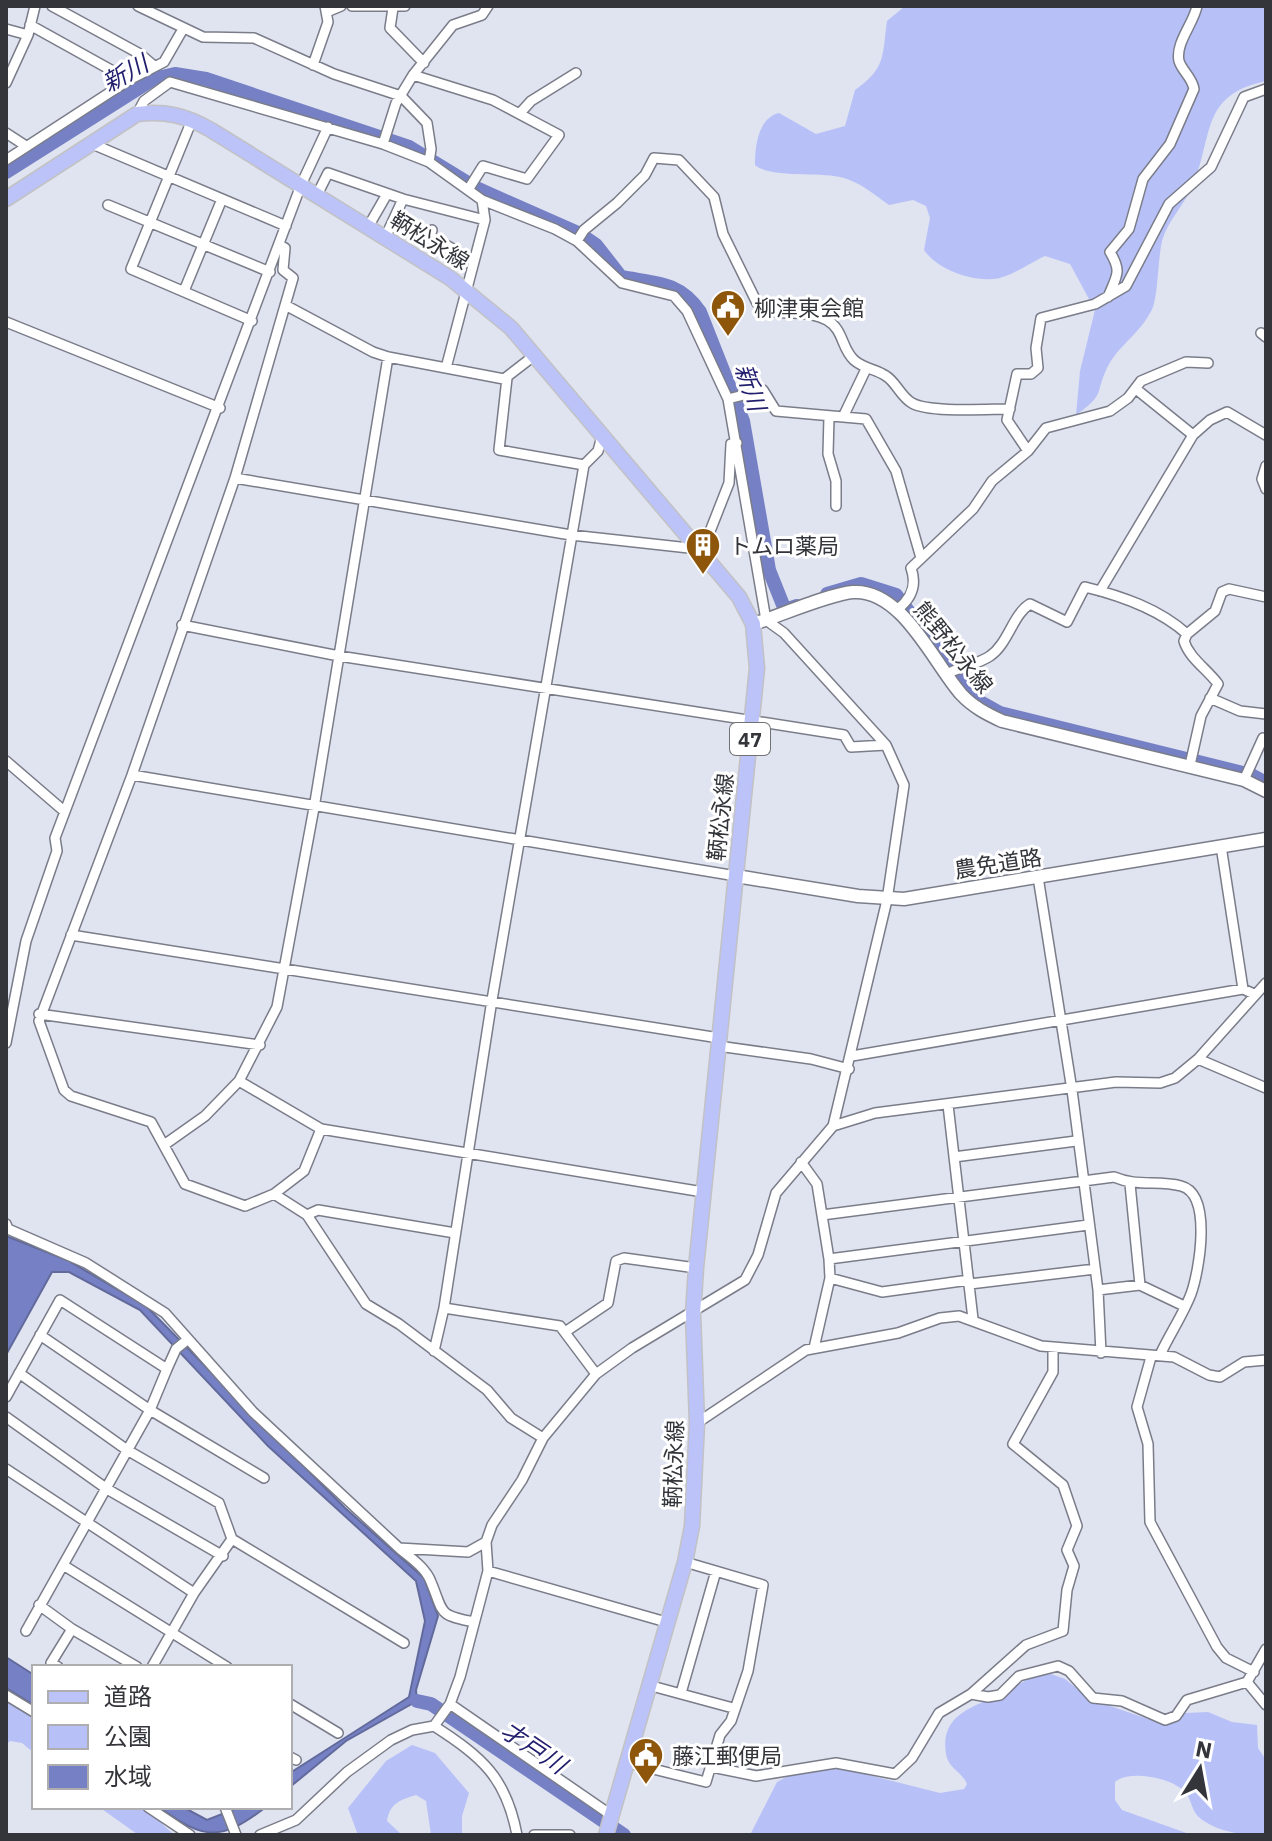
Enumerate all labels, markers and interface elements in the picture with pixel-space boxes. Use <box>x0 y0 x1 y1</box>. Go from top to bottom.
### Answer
water label: 新川 <box>96 46 156 99</box>
street label: 鞆松永線 <box>385 204 475 276</box>
public building icon: 柳津東会館 <box>709 288 747 338</box>
place label: 柳津東会館 <box>754 293 864 322</box>
water label: 新川 <box>728 359 775 418</box>
building icon: トムロ薬局 <box>684 526 722 576</box>
place label: トムロ薬局 <box>729 531 839 560</box>
street label: 熊野松永線 <box>908 595 1000 699</box>
road number: 47 <box>730 723 770 755</box>
street label: 鞆松永線 <box>701 772 739 862</box>
street label: 農免道路 <box>952 842 1044 884</box>
street label: 鞆松永線 <box>657 1420 689 1508</box>
legend <box>32 1665 292 1809</box>
text: 道路 <box>104 1680 152 1712</box>
water label: 才戸川 <box>495 1714 575 1782</box>
text: 公園 <box>104 1720 152 1752</box>
north arrow <box>1160 1729 1240 1809</box>
text: N <box>1193 1733 1215 1765</box>
public building icon: 藤江郵便局 <box>627 1736 665 1786</box>
place label: 藤江郵便局 <box>672 1741 782 1770</box>
text: 水域 <box>104 1760 152 1792</box>

